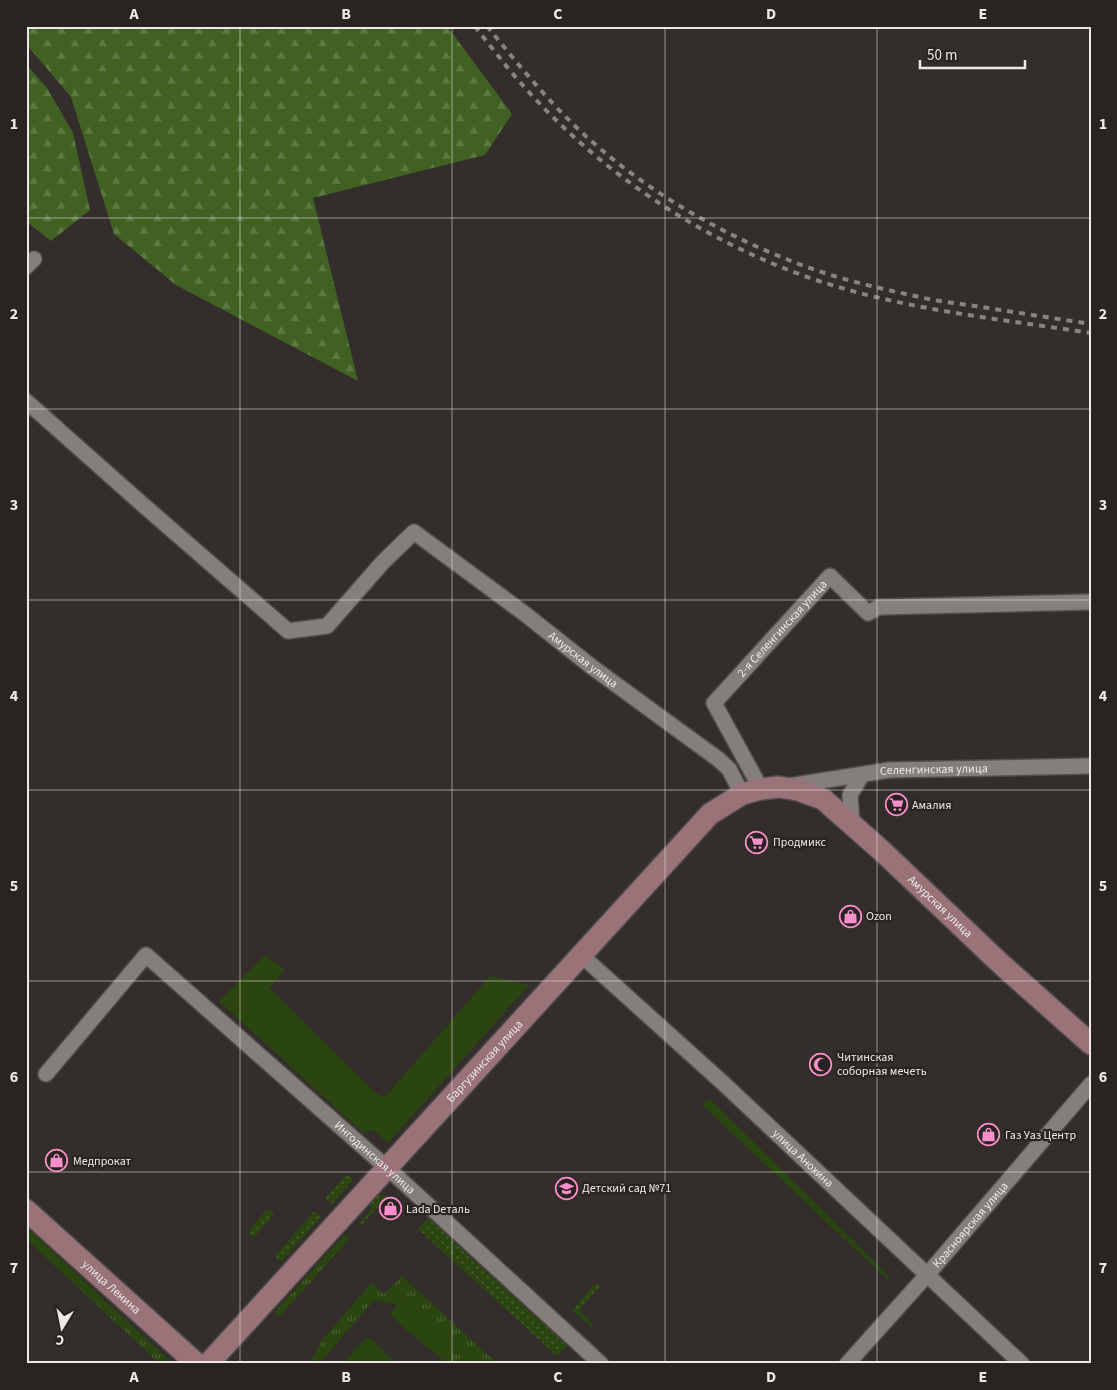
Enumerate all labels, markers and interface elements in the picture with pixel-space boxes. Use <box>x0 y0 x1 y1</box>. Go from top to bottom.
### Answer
text: A <box>128 3 139 25</box>
text: B <box>341 3 351 25</box>
text: C <box>553 3 563 25</box>
text: D <box>766 3 776 25</box>
text: E <box>979 3 987 25</box>
scale bar <box>920 38 1024 70</box>
text: 50 m <box>927 45 957 66</box>
text: 1 <box>10 113 18 135</box>
text: 1 <box>1099 113 1107 135</box>
text: 2 <box>10 303 18 325</box>
text: 2 <box>1099 303 1107 325</box>
text: 3 <box>10 494 18 516</box>
text: 3 <box>1099 494 1107 516</box>
street label: 2-я Селенгинская улица <box>734 577 831 681</box>
street label: Амурская улица <box>544 628 621 692</box>
text: 4 <box>10 685 19 707</box>
text: 4 <box>1099 685 1108 707</box>
street label: Селенгинская улица <box>879 760 988 780</box>
supermarket icon: Амалия <box>884 793 908 817</box>
place label: Амалия <box>912 797 952 814</box>
supermarket icon: Продмикс <box>745 830 769 854</box>
place label: Продмикс <box>773 834 826 851</box>
street label: Амурская улица <box>904 872 976 942</box>
text: 5 <box>10 875 18 897</box>
text: 5 <box>1099 875 1107 897</box>
shop icon: Ozon <box>838 904 862 928</box>
place label: Ozon <box>866 908 892 925</box>
street label: Баргузинская улица <box>443 1016 527 1107</box>
place label: Читинская соборная мечеть <box>837 1049 927 1080</box>
mosque icon: Читинская соборная мечеть <box>809 1052 833 1076</box>
text: 6 <box>10 1066 18 1088</box>
text: 6 <box>1099 1066 1107 1088</box>
street label: Ингодинская улица <box>330 1117 419 1198</box>
shop icon: Газ Уаз Центр <box>977 1123 1001 1147</box>
street label: улица Анохина <box>768 1126 837 1192</box>
place label: Газ Уаз Центр <box>1005 1127 1077 1144</box>
shop icon: Медпрокат <box>45 1149 69 1173</box>
place label: Медпрокат <box>73 1153 132 1170</box>
school or university icon: Детский сад №71 <box>554 1176 578 1200</box>
street label: Красноярская улица <box>929 1178 1012 1272</box>
place label: Детский сад №71 <box>582 1180 671 1197</box>
shop icon: Lada Dеталь <box>378 1197 402 1221</box>
place label: Lada Dеталь <box>406 1201 470 1218</box>
street label: улица Ленина <box>78 1256 144 1318</box>
text: 7 <box>10 1257 18 1279</box>
text: 7 <box>1099 1257 1107 1279</box>
north arrow <box>38 1302 88 1352</box>
text: С <box>54 1329 66 1350</box>
text: A <box>128 1366 139 1388</box>
text: B <box>341 1366 351 1388</box>
text: C <box>553 1366 563 1388</box>
text: D <box>766 1366 776 1388</box>
text: E <box>979 1366 987 1388</box>

